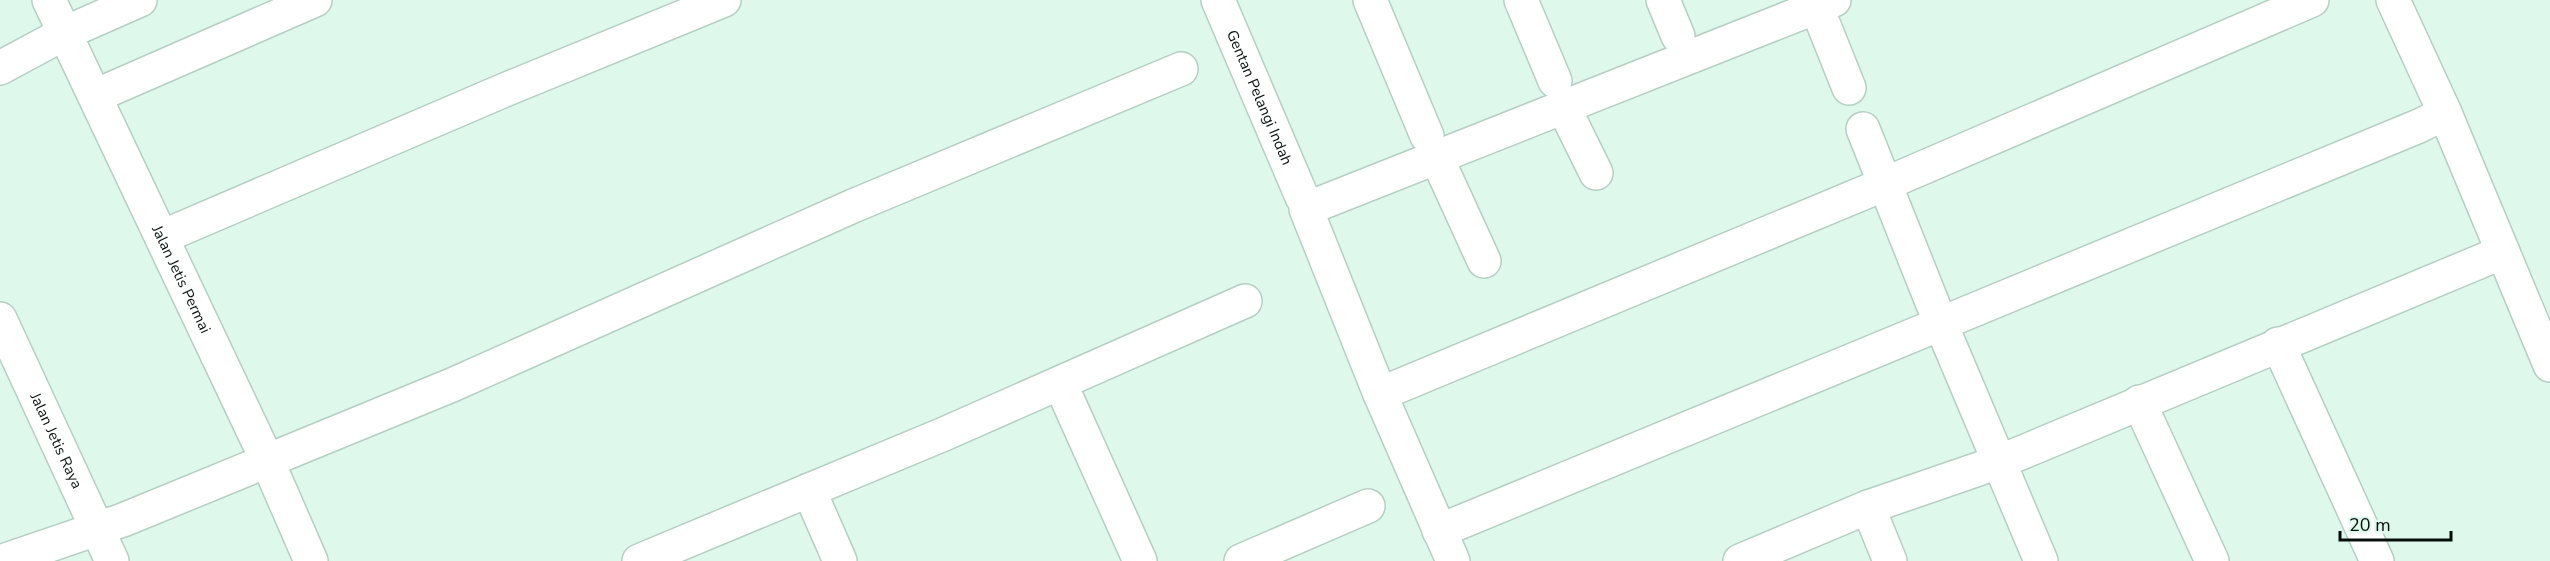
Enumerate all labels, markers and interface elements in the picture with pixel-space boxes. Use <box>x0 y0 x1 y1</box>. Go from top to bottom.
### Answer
street label: Gentan Pelangi Indah <box>1222 27 1297 168</box>
street label: Jalan Jetis Permai <box>147 221 215 336</box>
street label: Jalan Jetis Raya <box>25 388 87 492</box>
scale bar <box>2340 504 2451 542</box>
text: 20 m <box>2349 513 2391 537</box>

